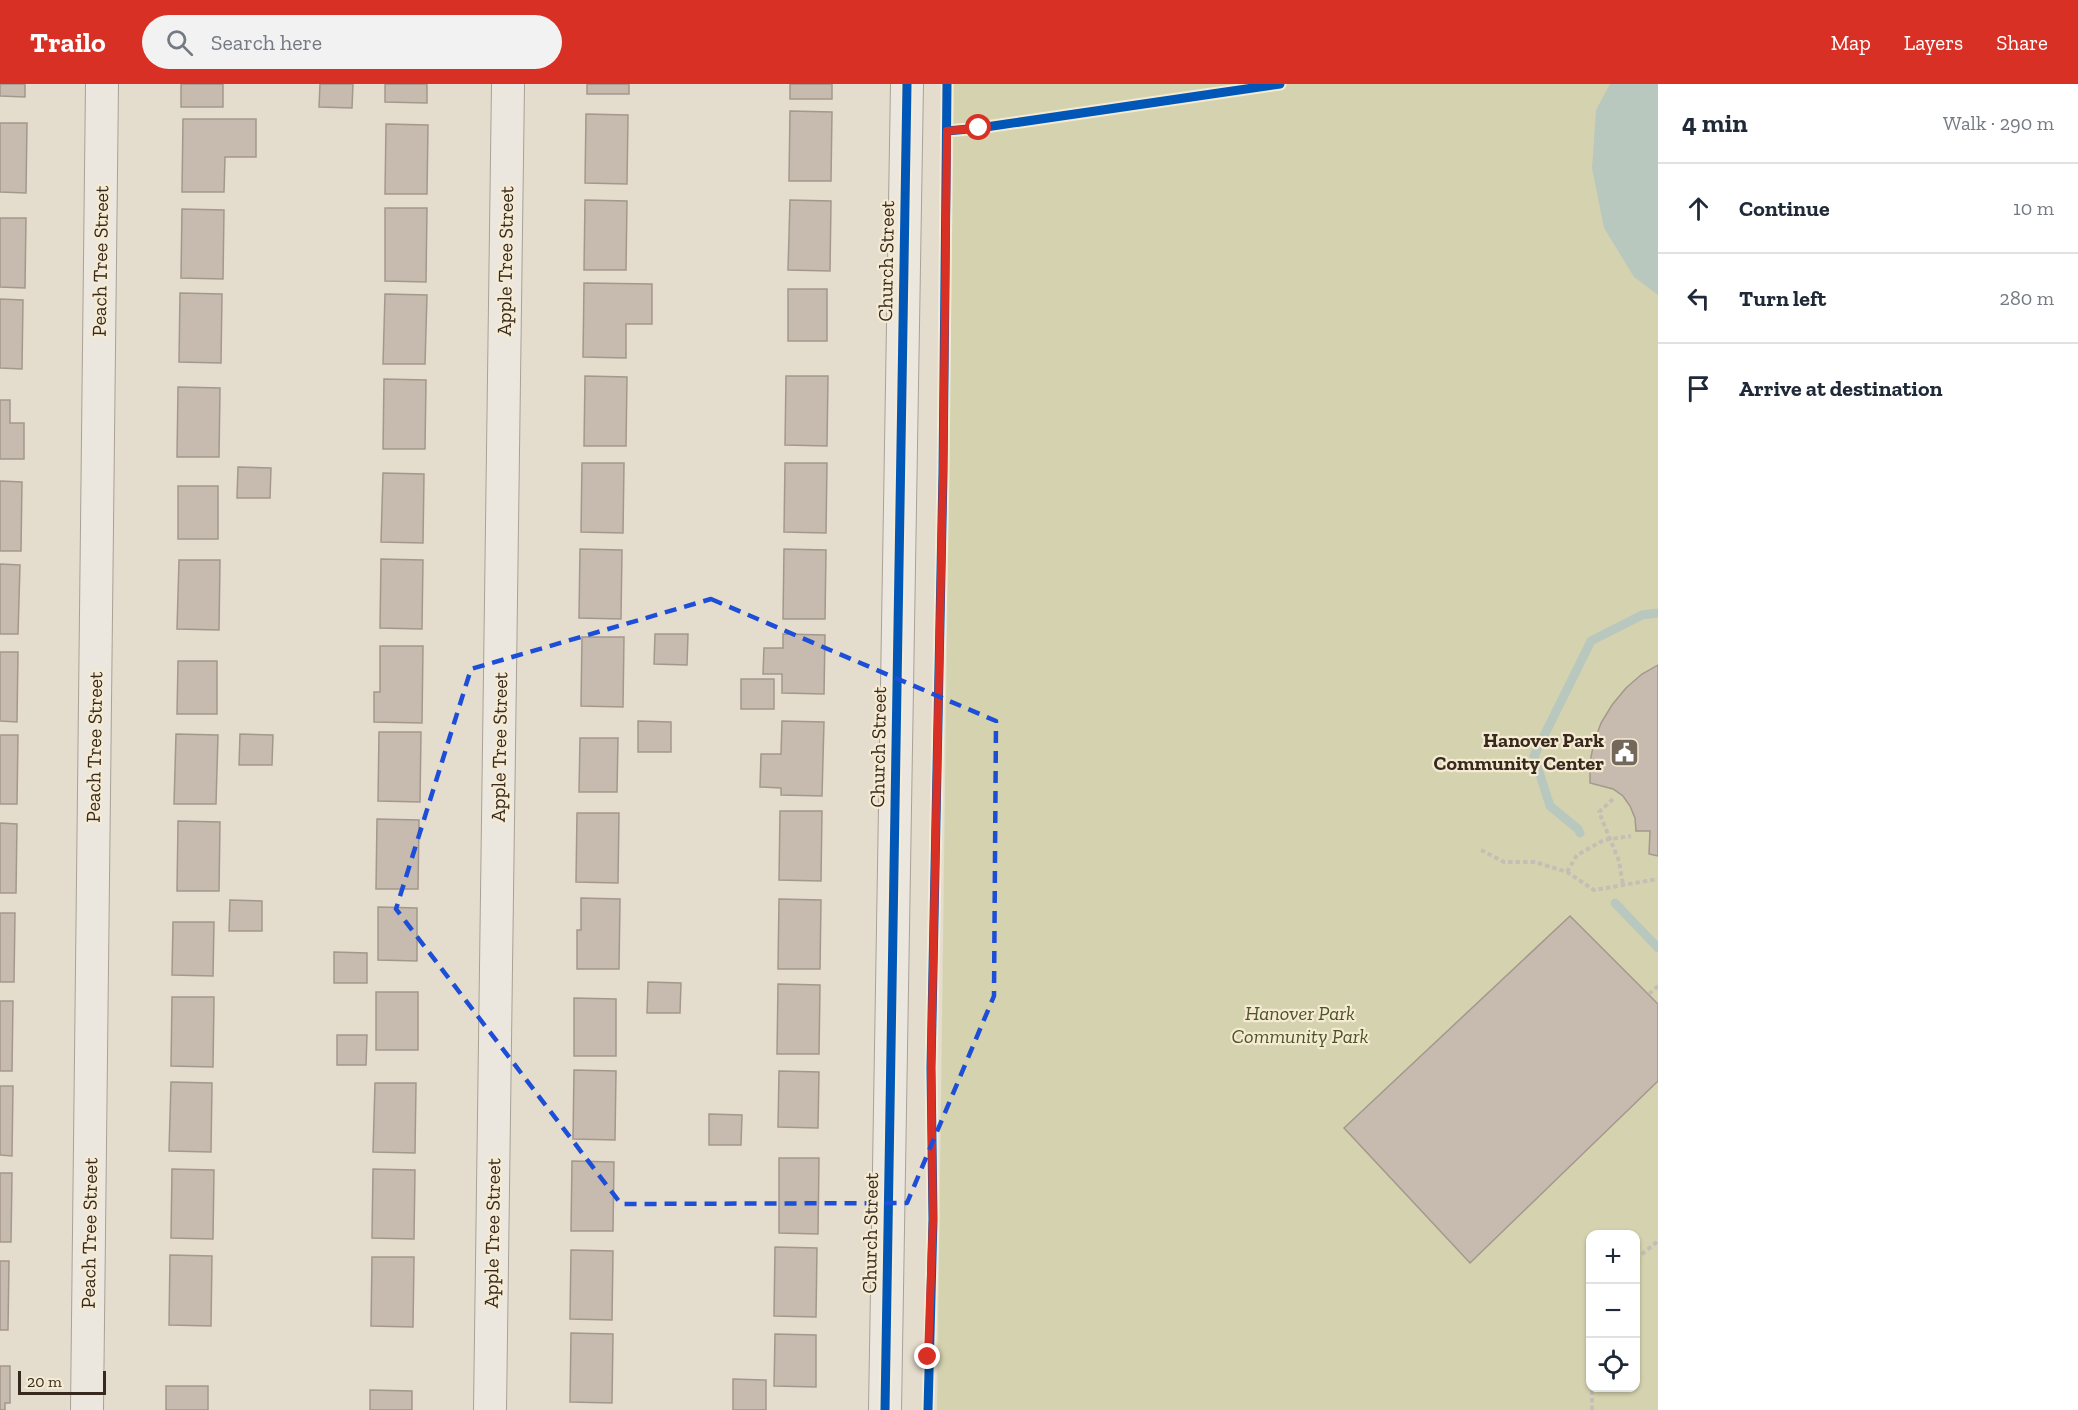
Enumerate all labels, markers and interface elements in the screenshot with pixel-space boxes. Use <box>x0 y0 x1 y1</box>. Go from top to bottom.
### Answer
search box <box>142 15 562 69</box>
text: Trailo <box>30 26 106 59</box>
icon: search <box>163 26 196 59</box>
text: Search here <box>211 29 322 56</box>
text: Map <box>1831 30 1871 55</box>
text: Layers <box>1904 30 1963 55</box>
text: Share <box>1996 30 2048 55</box>
text: 4 min <box>1682 107 1748 139</box>
text: Walk · 290 m <box>1943 111 2054 135</box>
route start <box>965 114 991 140</box>
street label: Peach Tree Street <box>87 185 113 337</box>
street label: Apple Tree Street <box>492 185 518 336</box>
icon: ahead <box>1682 192 1715 225</box>
text: Continue <box>1739 195 1830 222</box>
text: 10 m <box>2013 196 2054 220</box>
street label: Church Street <box>873 200 899 322</box>
icon: left <box>1682 282 1715 315</box>
text: Turn left <box>1739 285 1826 312</box>
text: 280 m <box>2000 286 2054 310</box>
icon: arrive <box>1682 372 1715 405</box>
text: Arrive at destination <box>1739 375 1942 402</box>
street label: Peach Tree Street <box>81 671 107 823</box>
street label: Apple Tree Street <box>486 671 512 822</box>
street label: Church Street <box>865 686 891 808</box>
place label: Hanover Park Community Center <box>1434 728 1604 775</box>
public building icon: Hanover Park Community Center <box>1609 736 1641 768</box>
park label: Hanover Park Community Park <box>1231 1001 1369 1048</box>
street label: Peach Tree Street <box>76 1157 102 1309</box>
street label: Apple Tree Street <box>479 1157 505 1308</box>
street label: Church Street <box>857 1172 883 1294</box>
map controls <box>1586 1230 1640 1392</box>
button: + <box>1586 1230 1640 1284</box>
button: − <box>1586 1284 1640 1338</box>
button: locate <box>1586 1338 1640 1392</box>
route end <box>914 1343 940 1369</box>
scale bar <box>18 1368 106 1396</box>
text: 20 m <box>27 1372 62 1391</box>

